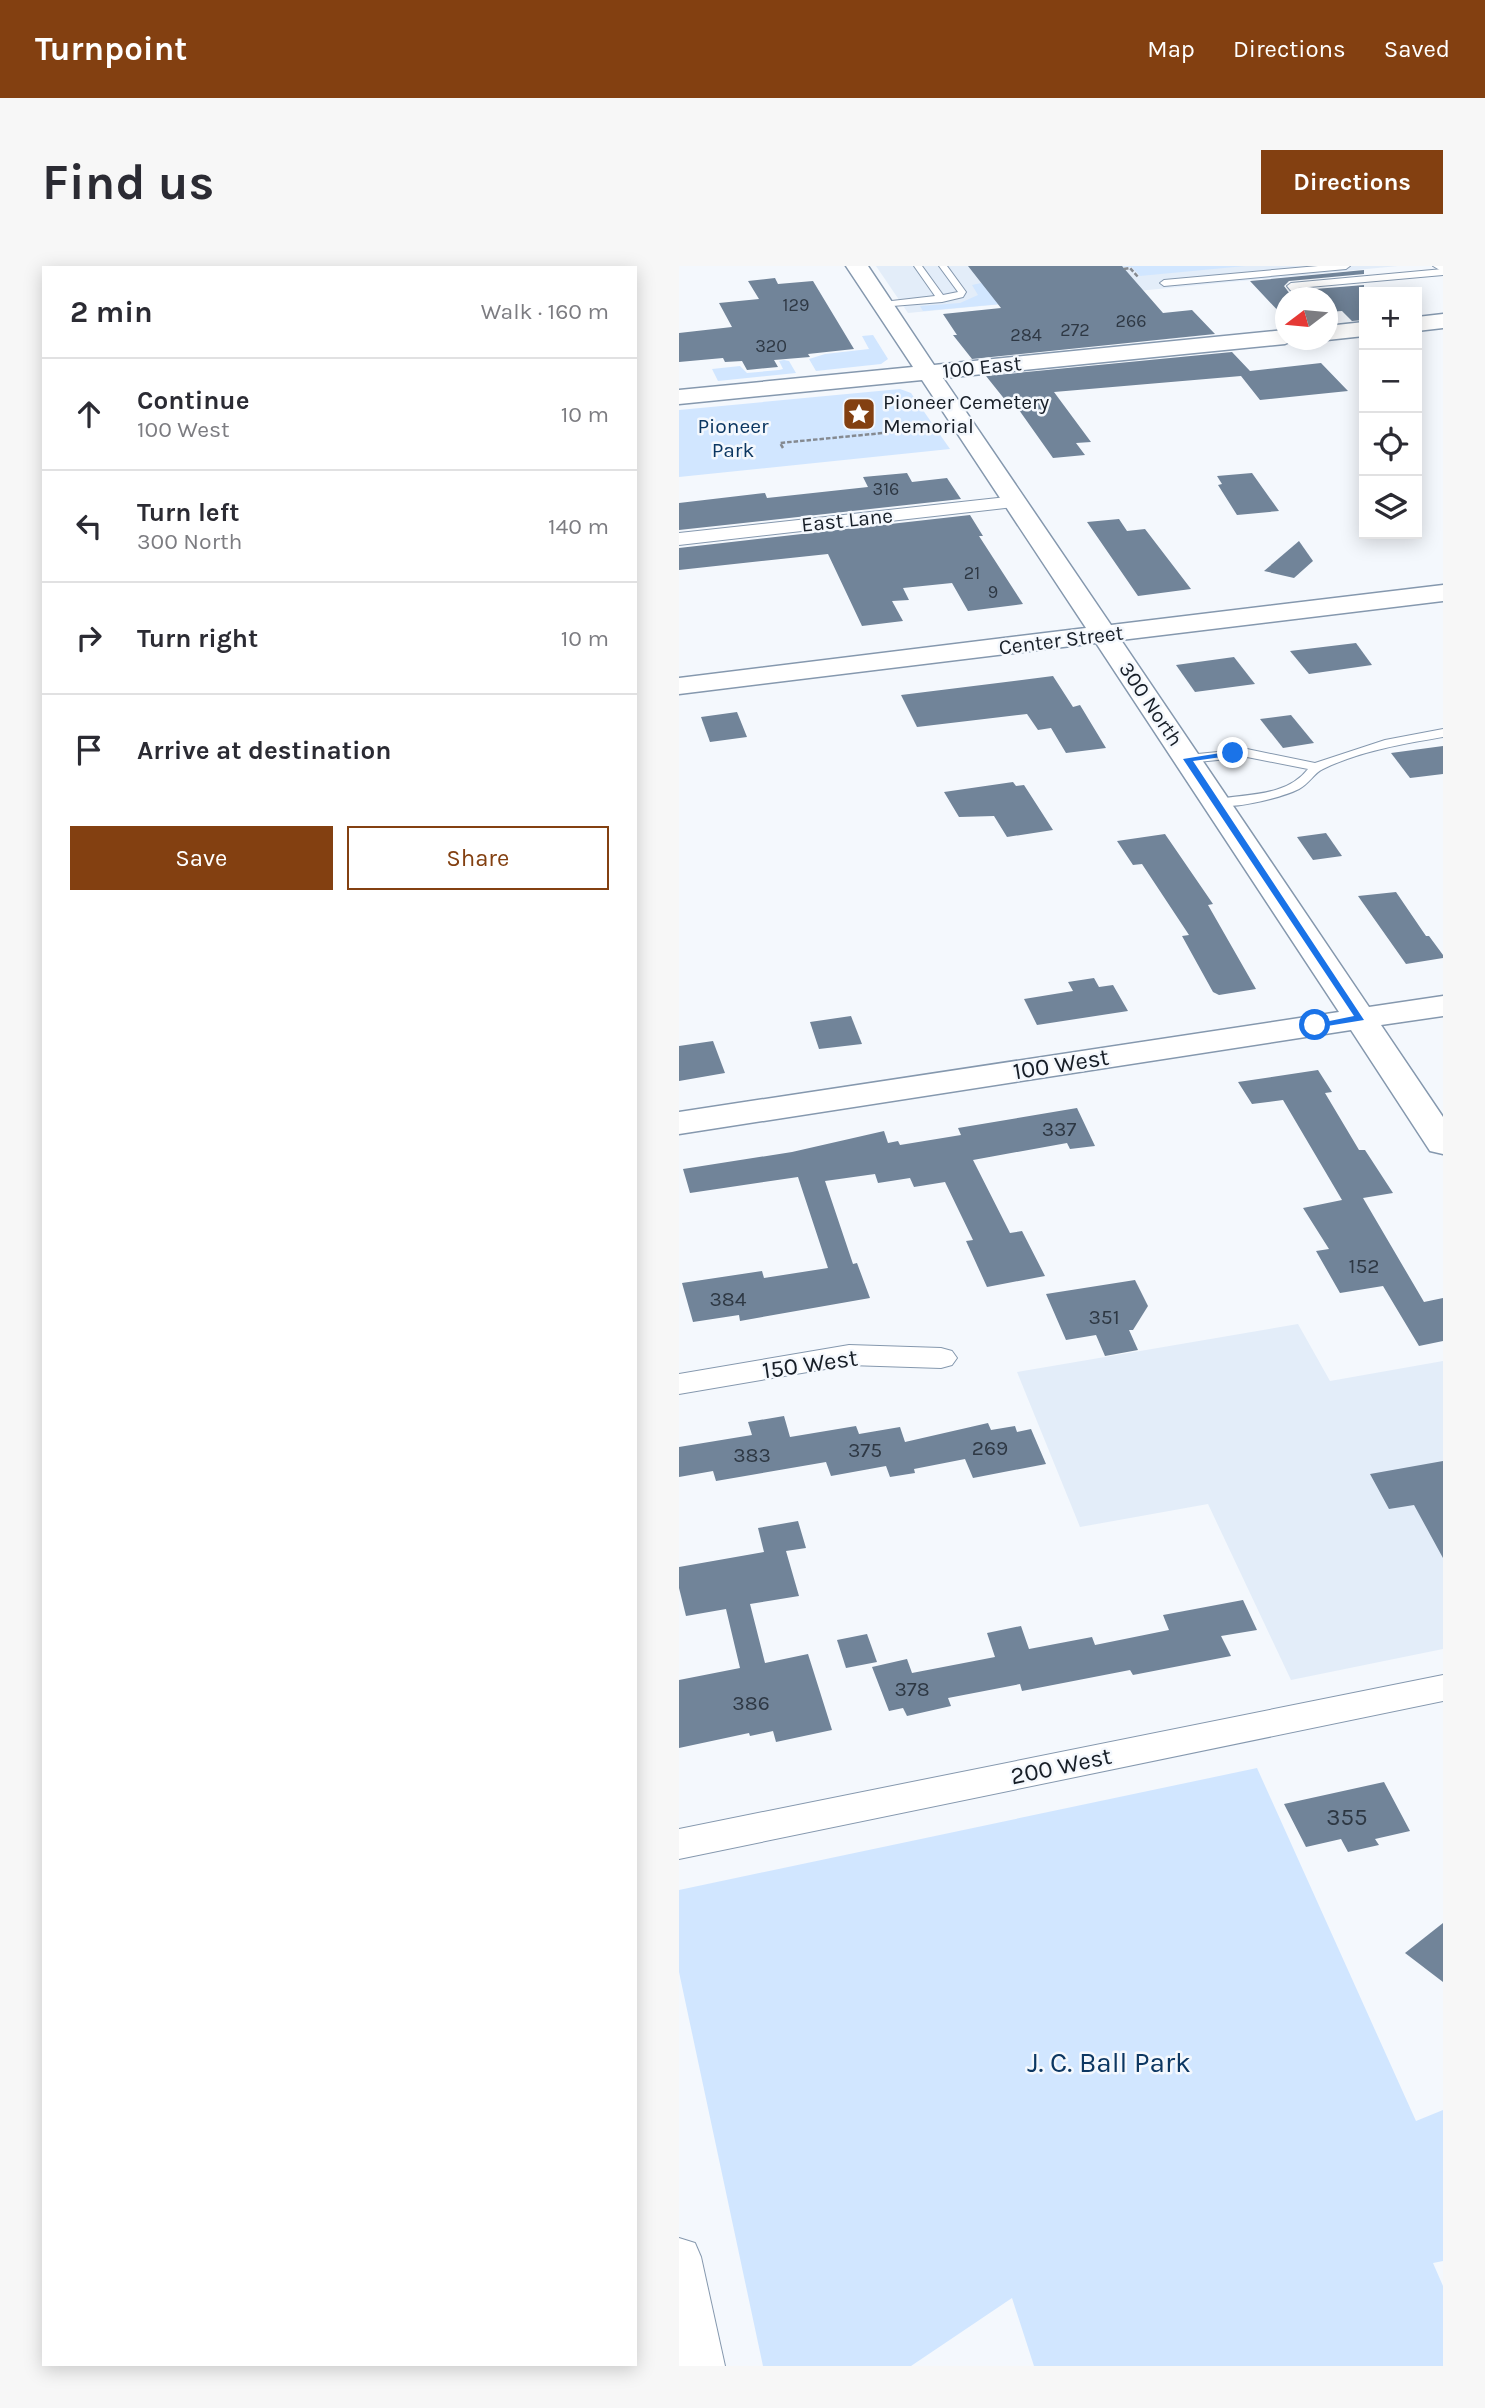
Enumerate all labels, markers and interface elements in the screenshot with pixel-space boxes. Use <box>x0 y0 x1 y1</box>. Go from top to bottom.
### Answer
text: Turnpoint <box>35 30 187 68</box>
text: Map <box>1147 35 1195 63</box>
text: Directions <box>1233 35 1346 63</box>
text: Saved <box>1384 35 1450 63</box>
button: Directions <box>1261 150 1443 214</box>
text: Find us <box>42 154 214 211</box>
north arrow <box>1275 287 1338 350</box>
map controls <box>1359 287 1422 539</box>
button: + <box>1359 287 1422 350</box>
text: 2 min <box>70 294 153 330</box>
house number: 129 <box>783 294 809 316</box>
text: Walk · 160 m <box>481 298 609 325</box>
house number: 266 <box>1115 310 1147 332</box>
house number: 272 <box>1060 319 1090 341</box>
house number: 284 <box>1010 324 1042 346</box>
house number: 320 <box>755 335 787 357</box>
button: − <box>1359 350 1422 413</box>
street label: 100 East <box>941 351 1023 383</box>
text: Continue <box>137 385 249 416</box>
place label: Pioneer Cemetery Memorial <box>883 390 1050 438</box>
icon: ahead <box>70 395 108 433</box>
place icon: Pioneer Cemetery Memorial <box>840 395 878 433</box>
text: 10 m <box>561 401 609 428</box>
button: locate <box>1359 413 1422 476</box>
park label: Pioneer Park <box>697 414 769 462</box>
text: 100 West <box>137 416 230 443</box>
button: layers <box>1359 476 1422 539</box>
house number: 316 <box>873 478 899 500</box>
text: Turn left <box>137 497 239 528</box>
street label: East Lane <box>800 503 894 537</box>
icon: left <box>70 507 108 545</box>
text: 140 m <box>548 513 609 540</box>
text: 300 North <box>137 528 243 555</box>
house number: 21 <box>964 562 980 584</box>
house number: 9 <box>988 581 998 603</box>
icon: right <box>70 619 108 657</box>
street label: Center Street <box>997 620 1125 660</box>
text: Turn right <box>137 623 258 654</box>
text: 10 m <box>561 625 609 652</box>
street label: 300 North <box>1114 657 1188 751</box>
icon: arrive <box>70 731 108 769</box>
text: Arrive at destination <box>137 735 391 766</box>
route end <box>1217 737 1248 768</box>
button: Save <box>70 826 333 890</box>
button: Share <box>347 826 609 890</box>
route start <box>1299 1009 1330 1040</box>
street label: 100 West <box>1011 1043 1111 1085</box>
house number: 337 <box>1042 1117 1076 1141</box>
house number: 152 <box>1349 1254 1379 1278</box>
house number: 384 <box>709 1287 747 1311</box>
house number: 351 <box>1088 1305 1120 1329</box>
street label: 150 West <box>760 1343 860 1385</box>
house number: 269 <box>972 1436 1008 1460</box>
house number: 375 <box>848 1438 882 1462</box>
house number: 383 <box>733 1443 771 1467</box>
house number: 378 <box>894 1677 930 1701</box>
house number: 386 <box>732 1691 770 1715</box>
street label: 200 West <box>1008 1742 1114 1790</box>
house number: 355 <box>1326 1803 1368 1831</box>
park label: J. C. Ball Park <box>1027 2046 1191 2079</box>

